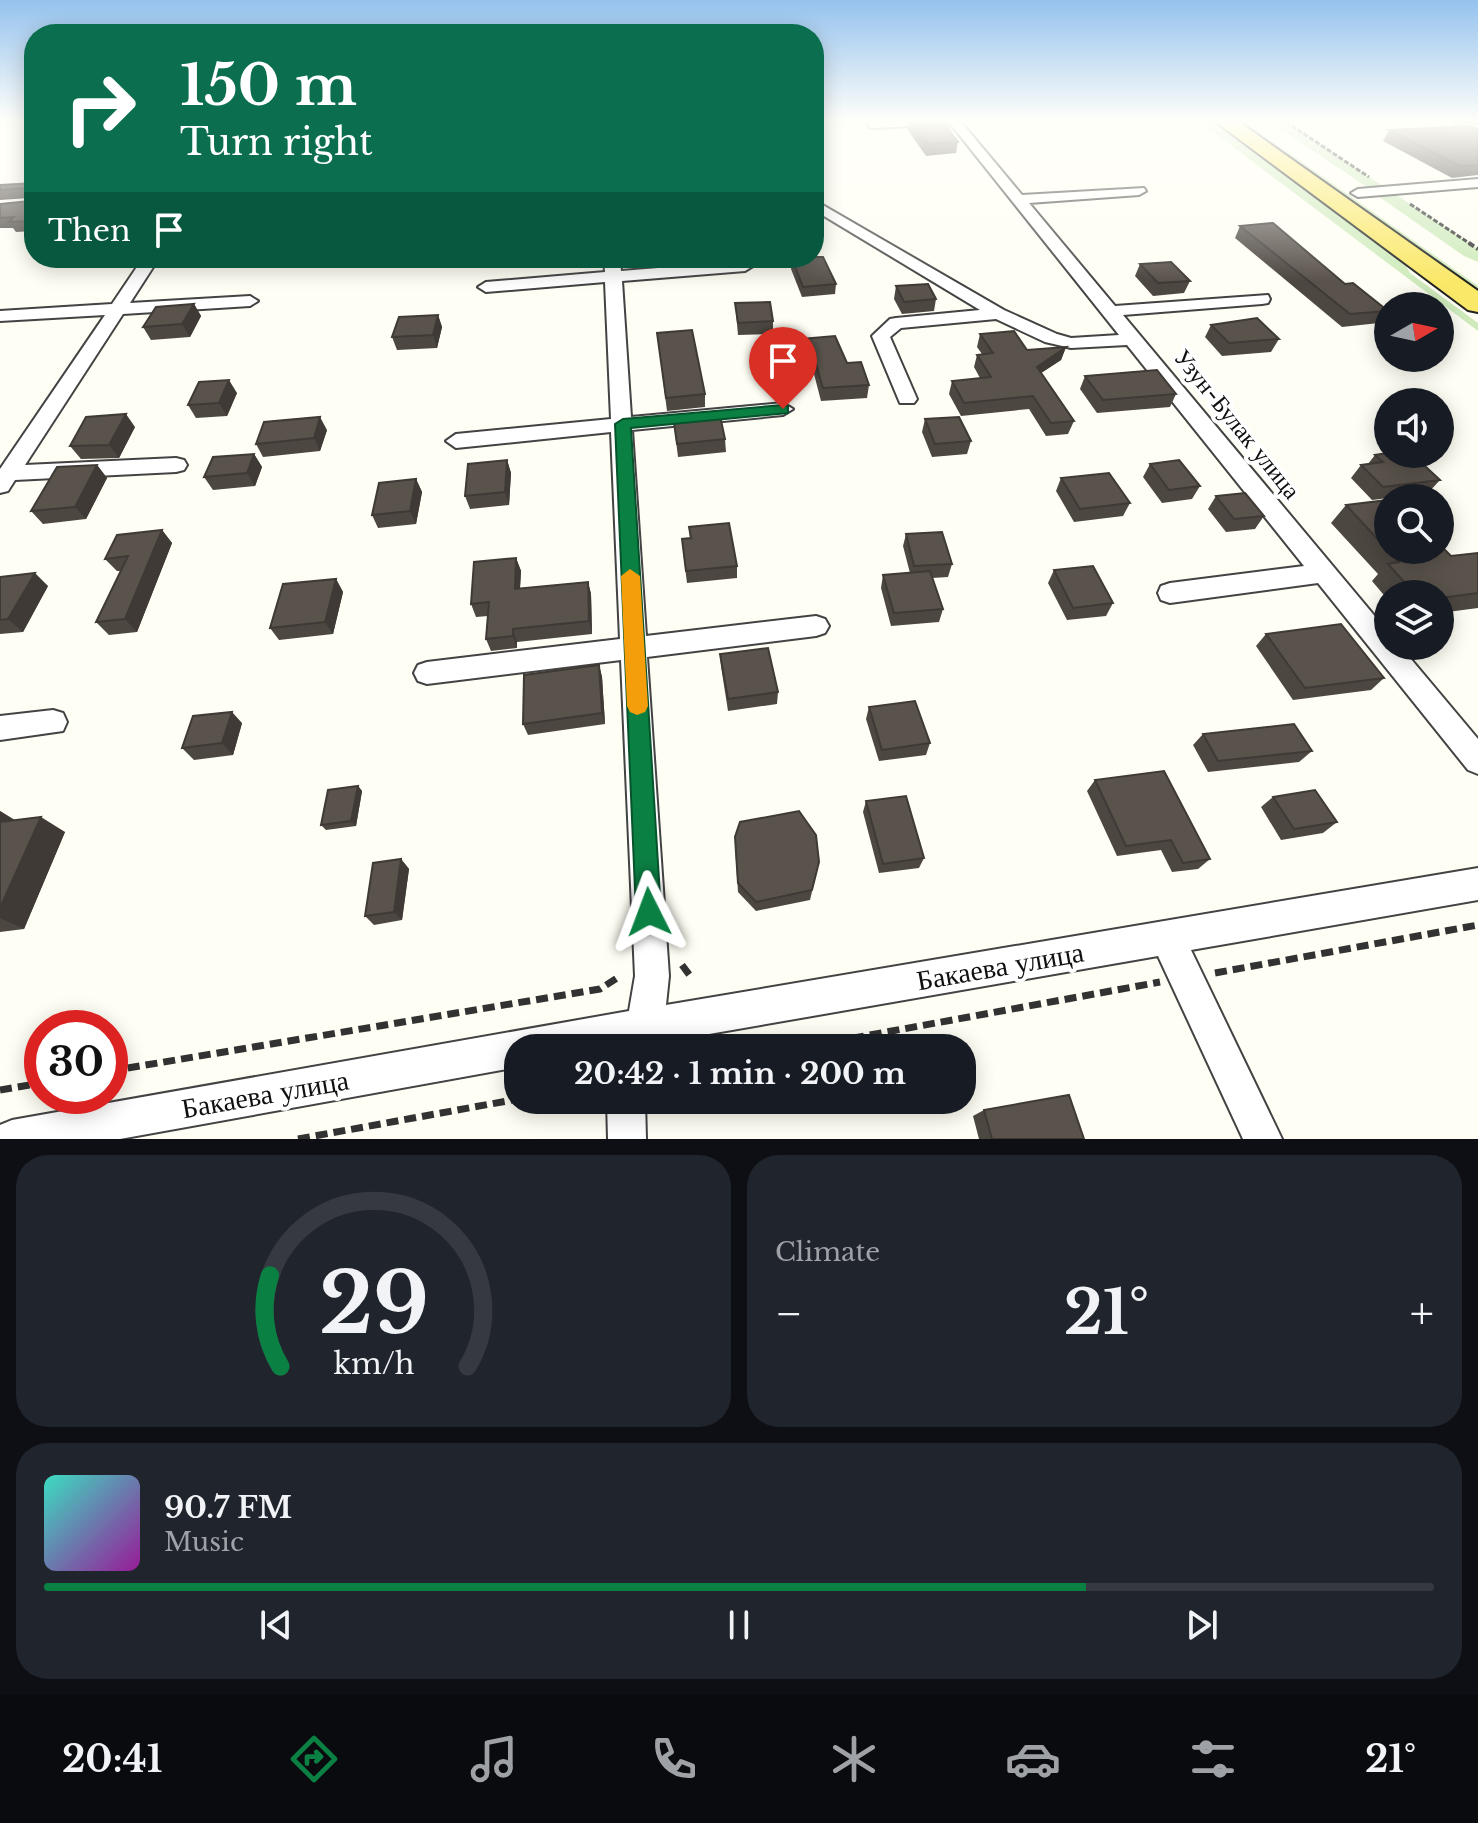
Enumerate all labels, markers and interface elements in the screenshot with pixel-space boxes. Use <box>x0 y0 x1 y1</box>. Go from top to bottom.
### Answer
text: 150 m <box>180 51 357 120</box>
icon: right <box>48 56 152 160</box>
text: Turn right <box>180 120 373 165</box>
icon: arrive <box>147 208 191 252</box>
text: Then <box>48 212 131 249</box>
north arrow <box>1374 292 1454 372</box>
map controls <box>1374 292 1454 660</box>
pin <box>749 327 817 409</box>
icon: arrive <box>761 339 805 383</box>
street label: Узун-Булак улица <box>1168 343 1307 505</box>
button: sound <box>1374 388 1454 468</box>
button: search <box>1374 484 1454 564</box>
button: layers <box>1374 580 1454 660</box>
position arrow <box>607 870 691 954</box>
street label: Бакаева улица <box>914 934 1087 998</box>
speed limit sign: 30 <box>24 1010 128 1114</box>
text: 20:42 · 1 min · 200 m <box>574 1055 906 1092</box>
street label: Бакаева улица <box>179 1062 352 1126</box>
text: Climate <box>775 1236 880 1268</box>
text: 29 <box>318 1252 429 1355</box>
text: 21° <box>1064 1276 1149 1350</box>
text: − <box>775 1286 803 1341</box>
text: + <box>1410 1286 1434 1341</box>
text: km/h <box>333 1346 414 1382</box>
text: 90.7 FM <box>164 1489 292 1526</box>
text: Music <box>164 1526 244 1558</box>
icon: previous <box>254 1603 298 1647</box>
icon: pause <box>717 1603 761 1647</box>
icon: next <box>1180 1603 1224 1647</box>
icon: directions <box>286 1731 342 1787</box>
icon: music <box>466 1731 522 1787</box>
icon: phone <box>646 1731 702 1787</box>
icon: climate <box>826 1731 882 1787</box>
icon: car <box>1005 1731 1061 1787</box>
icon: filters <box>1185 1731 1241 1787</box>
text: 20:41 <box>62 1737 162 1782</box>
text: 21° <box>1365 1737 1416 1782</box>

